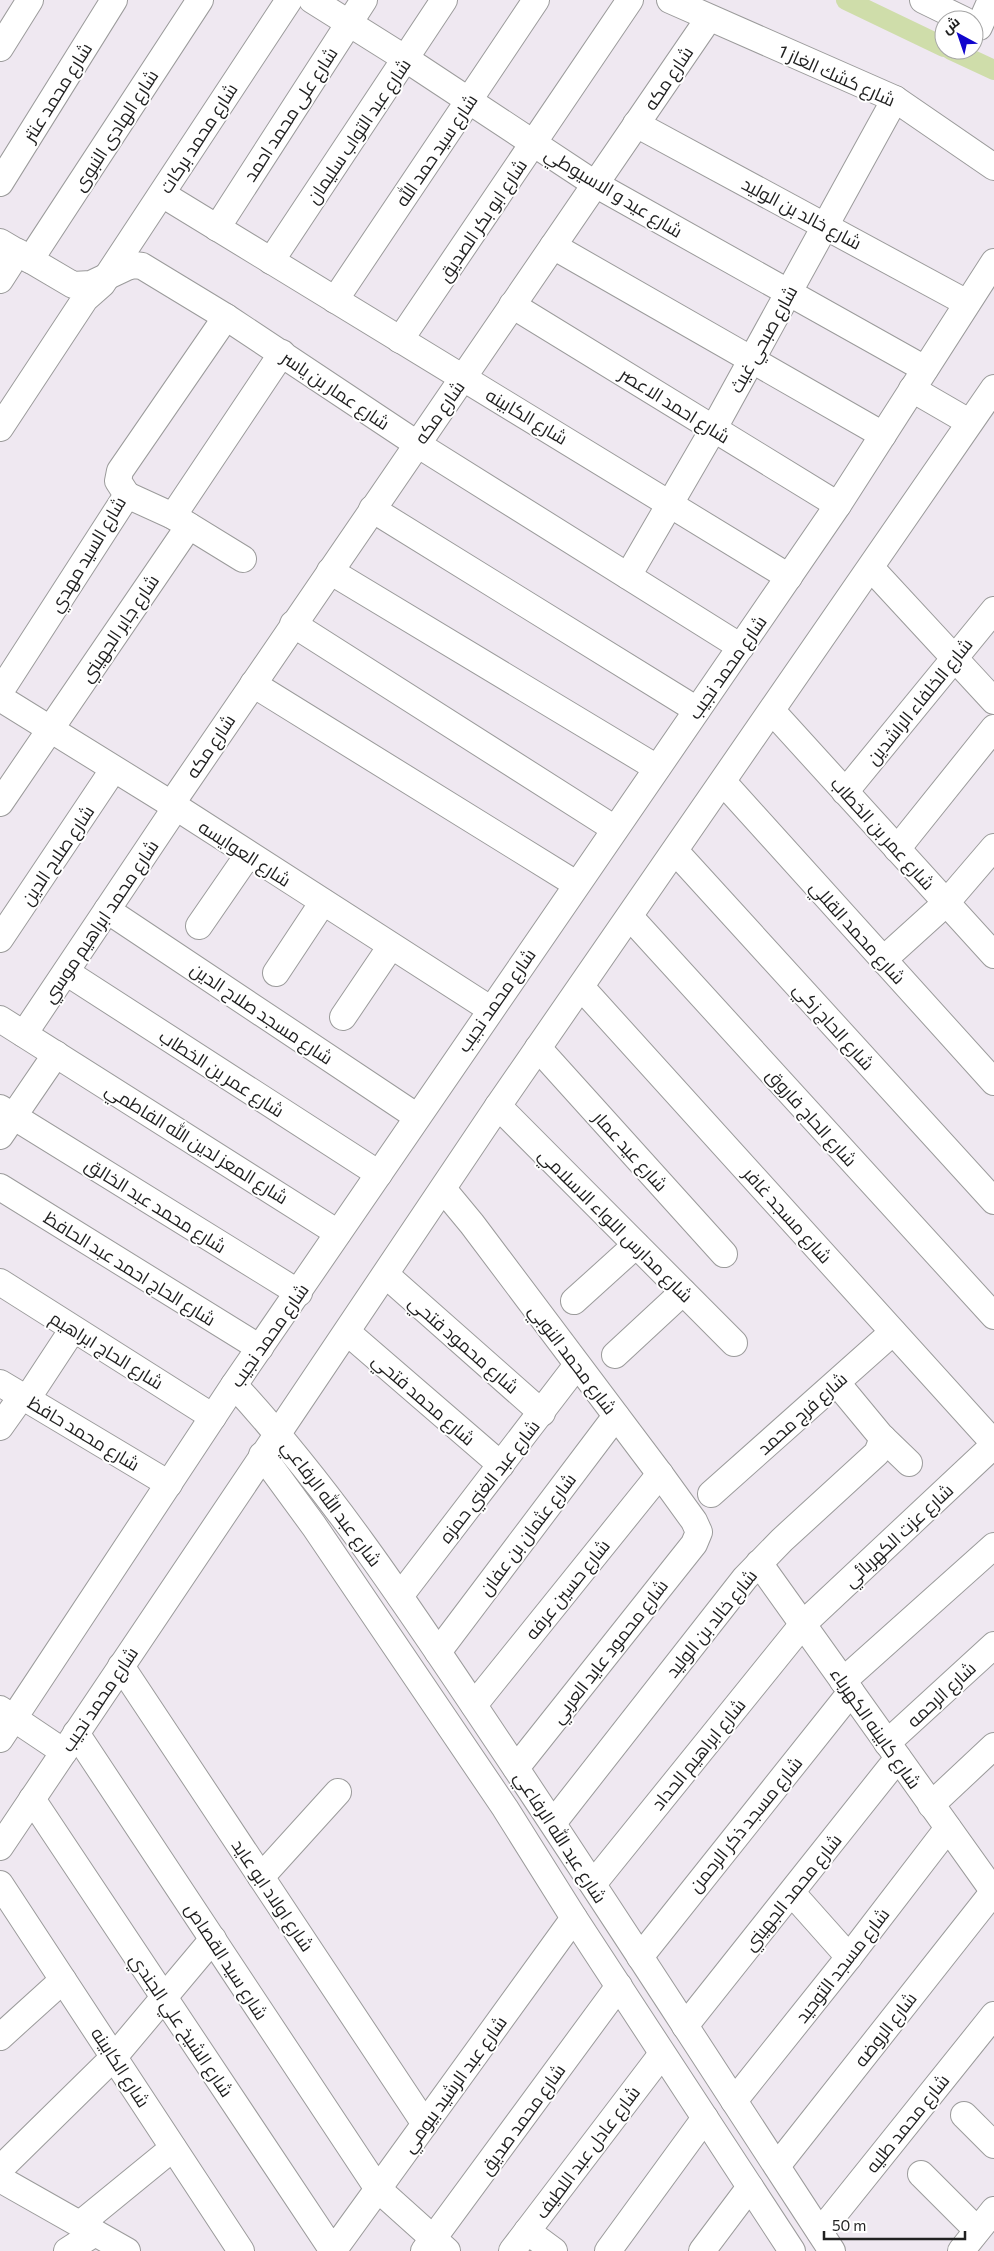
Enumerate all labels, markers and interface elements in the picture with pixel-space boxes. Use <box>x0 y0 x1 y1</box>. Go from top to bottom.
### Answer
north arrow <box>934 10 984 60</box>
text: ش <box>938 12 963 38</box>
street label: شارع محمد عنتر <box>17 38 98 147</box>
street label: شارع كشك الغاز 1 <box>774 39 899 112</box>
street label: شارع مكه <box>639 42 699 115</box>
street label: شارع على محمد احمد <box>238 43 343 186</box>
street label: شارع عبد التواب سليمان <box>301 54 416 209</box>
street label: شارع الهادى النبوى <box>68 65 164 196</box>
street label: شارع محمد بركات <box>154 79 243 198</box>
street label: شارع سيد حمد الله <box>390 90 483 211</box>
street label: شارع عيد و الاسيوطي <box>539 142 687 245</box>
street label: شارع ابو بكر الصديق <box>433 155 533 287</box>
street label: شارع خالد بن الوليد <box>737 172 866 256</box>
street label: شارع صبحي غيث <box>724 282 805 398</box>
street label: شارع عمار بن ياسر <box>276 345 394 436</box>
street label: شارع احمد الاعصر <box>614 362 734 449</box>
street label: شارع مكه <box>409 376 470 449</box>
street label: شارع الكابينه <box>481 383 572 451</box>
street label: شارع السيد مهدي <box>44 492 134 618</box>
street label: شارع جابر الجهيني <box>75 570 166 688</box>
street label: شارع محمد نجيب <box>683 611 773 724</box>
street label: شارع الخلفاء الراشدين <box>861 633 978 770</box>
street label: شارع مكه <box>181 710 241 783</box>
street label: شارع عمر بن الخطاب <box>825 772 940 895</box>
street label: شارع صلاح الدين <box>15 801 100 910</box>
street label: شارع العوايسه <box>194 815 295 893</box>
street label: شارع محمد ابراهيم موسي <box>37 835 165 1008</box>
street label: شارع محمد القللي <box>803 876 910 991</box>
street label: شارع محمد نجيب <box>452 944 542 1057</box>
street label: شارع مسجد صلاح الدين <box>186 957 337 1070</box>
street label: شارع الحاج زكي <box>786 978 879 1077</box>
street label: شارع عمر بن الخطاب <box>154 1024 289 1123</box>
street label: شارع الحاج فاروق <box>761 1063 862 1172</box>
street label: شارع المعز لدين الله الفاطمي <box>99 1078 292 1212</box>
street label: شارع عيد عمار <box>587 1106 673 1197</box>
street label: شارع مدارس اللواء الاسلامي <box>532 1143 698 1309</box>
street label: شارع محمد عبد الخالق <box>80 1153 231 1259</box>
street label: شارع مسجد غافر <box>737 1162 837 1269</box>
street label: شارع الحاج احمد عبد الحافظ <box>39 1206 220 1332</box>
street label: شارع محمد نجيب <box>225 1279 315 1392</box>
street label: شارع محمود فتحي <box>402 1290 523 1401</box>
street label: شارع محمد النوبي <box>521 1300 622 1421</box>
street label: شارع الحاج ابراهيم <box>45 1306 168 1395</box>
street label: شارع محمد فتحي <box>366 1348 480 1453</box>
street label: شارع فرج محمد <box>753 1367 853 1460</box>
street label: شارع محمد حافظ <box>23 1391 144 1477</box>
street label: شارع عبد الغني حمزه <box>434 1415 547 1549</box>
street label: شارع عبد الله الرفاعي <box>274 1435 387 1573</box>
street label: شارع عثمان بن عفان <box>474 1468 582 1601</box>
street label: شارع عزت الكهربائي <box>839 1479 960 1594</box>
street label: شارع حسين عرفه <box>520 1534 616 1645</box>
street label: شارع خالد بن الوليد <box>661 1565 763 1683</box>
street label: شارع محمود عايد العربي <box>546 1575 675 1730</box>
street label: شارع محمد نجيب <box>56 1642 144 1757</box>
street label: شارع الرحمه <box>902 1657 981 1733</box>
street label: شارع كابينه الكهرباء <box>824 1663 926 1794</box>
street label: شارع ابراهيم الحداد <box>646 1694 751 1815</box>
street label: شارع مسجد ذكر الرحمن <box>684 1752 808 1897</box>
street label: شارع عبد الله الرفاعي <box>507 1767 612 1909</box>
street label: شارع محمد الجهيني <box>738 1829 849 1957</box>
street label: شارع اولاد ابو عايد <box>226 1835 319 1956</box>
street label: شارع سيد القصاص <box>179 1898 273 2025</box>
street label: شارع مسجد التوحيد <box>790 1903 895 2028</box>
street label: شارع الشيخ علي الجندي <box>122 1949 238 2103</box>
street label: شارع الروضه <box>849 1987 922 2072</box>
street label: شارع عبد الرشيد بيومي <box>397 2011 514 2159</box>
street label: شارع الكابينه <box>85 2023 155 2112</box>
street label: شارع محمد صديق <box>475 2059 571 2180</box>
street label: شارع محمد طليه <box>861 2069 955 2178</box>
street label: شارع عادل عبد اللطيف <box>530 2081 646 2224</box>
scale bar <box>824 2208 965 2240</box>
text: 50 m <box>832 2216 866 2234</box>

